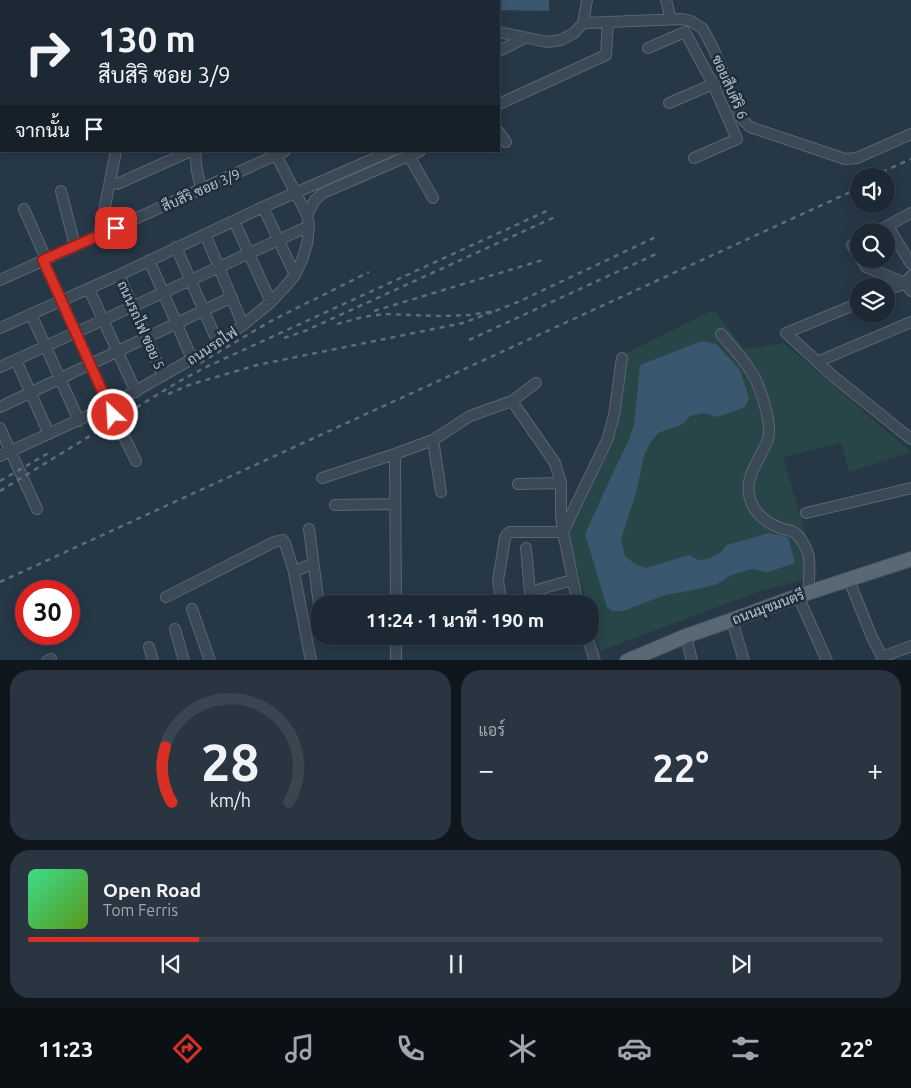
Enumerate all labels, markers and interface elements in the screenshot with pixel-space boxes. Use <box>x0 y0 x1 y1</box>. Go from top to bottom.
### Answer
text: 130 m <box>98 19 196 59</box>
icon: right <box>15 20 80 85</box>
street label: ซอยสืบศิริ 6 <box>709 52 752 122</box>
text: สืบสิริ ซอย 3/9 <box>98 62 230 87</box>
icon: arrive <box>80 115 108 143</box>
text: จากนั้น <box>15 119 70 141</box>
street label: สืบสิริ ซอย 3/9 <box>159 165 243 214</box>
map controls <box>850 168 895 323</box>
button: sound <box>850 168 895 213</box>
pin <box>95 207 137 249</box>
icon: arrive <box>102 214 130 242</box>
button: search <box>850 223 895 268</box>
street label: ถนนรถไฟ ซอย 5 <box>114 278 168 372</box>
button: layers <box>850 278 895 323</box>
street label: ถนนรถไฟ <box>184 324 240 368</box>
position arrow <box>86 388 138 440</box>
speed limit sign: 30 <box>15 580 80 645</box>
street label: ถนนมุขมนตรี <box>729 586 807 629</box>
text: 11:24 · 1 นาที · 190 m <box>366 609 544 631</box>
text: แอร์ <box>479 721 505 739</box>
text: 28 <box>201 733 260 791</box>
text: 22° <box>653 747 709 789</box>
text: − <box>479 754 494 785</box>
text: + <box>867 754 883 785</box>
text: km/h <box>210 790 251 810</box>
text: Open Road <box>103 879 201 901</box>
text: Tom Ferris <box>103 901 178 919</box>
icon: previous <box>157 950 185 978</box>
icon: pause <box>442 950 470 978</box>
icon: next <box>727 950 755 978</box>
icon: directions <box>170 1031 205 1066</box>
icon: music <box>282 1031 317 1066</box>
icon: phone <box>393 1031 428 1066</box>
icon: climate <box>505 1031 540 1066</box>
icon: car <box>617 1031 652 1066</box>
icon: filters <box>728 1031 763 1066</box>
text: 11:23 <box>38 1036 93 1061</box>
text: 22° <box>840 1036 873 1061</box>

